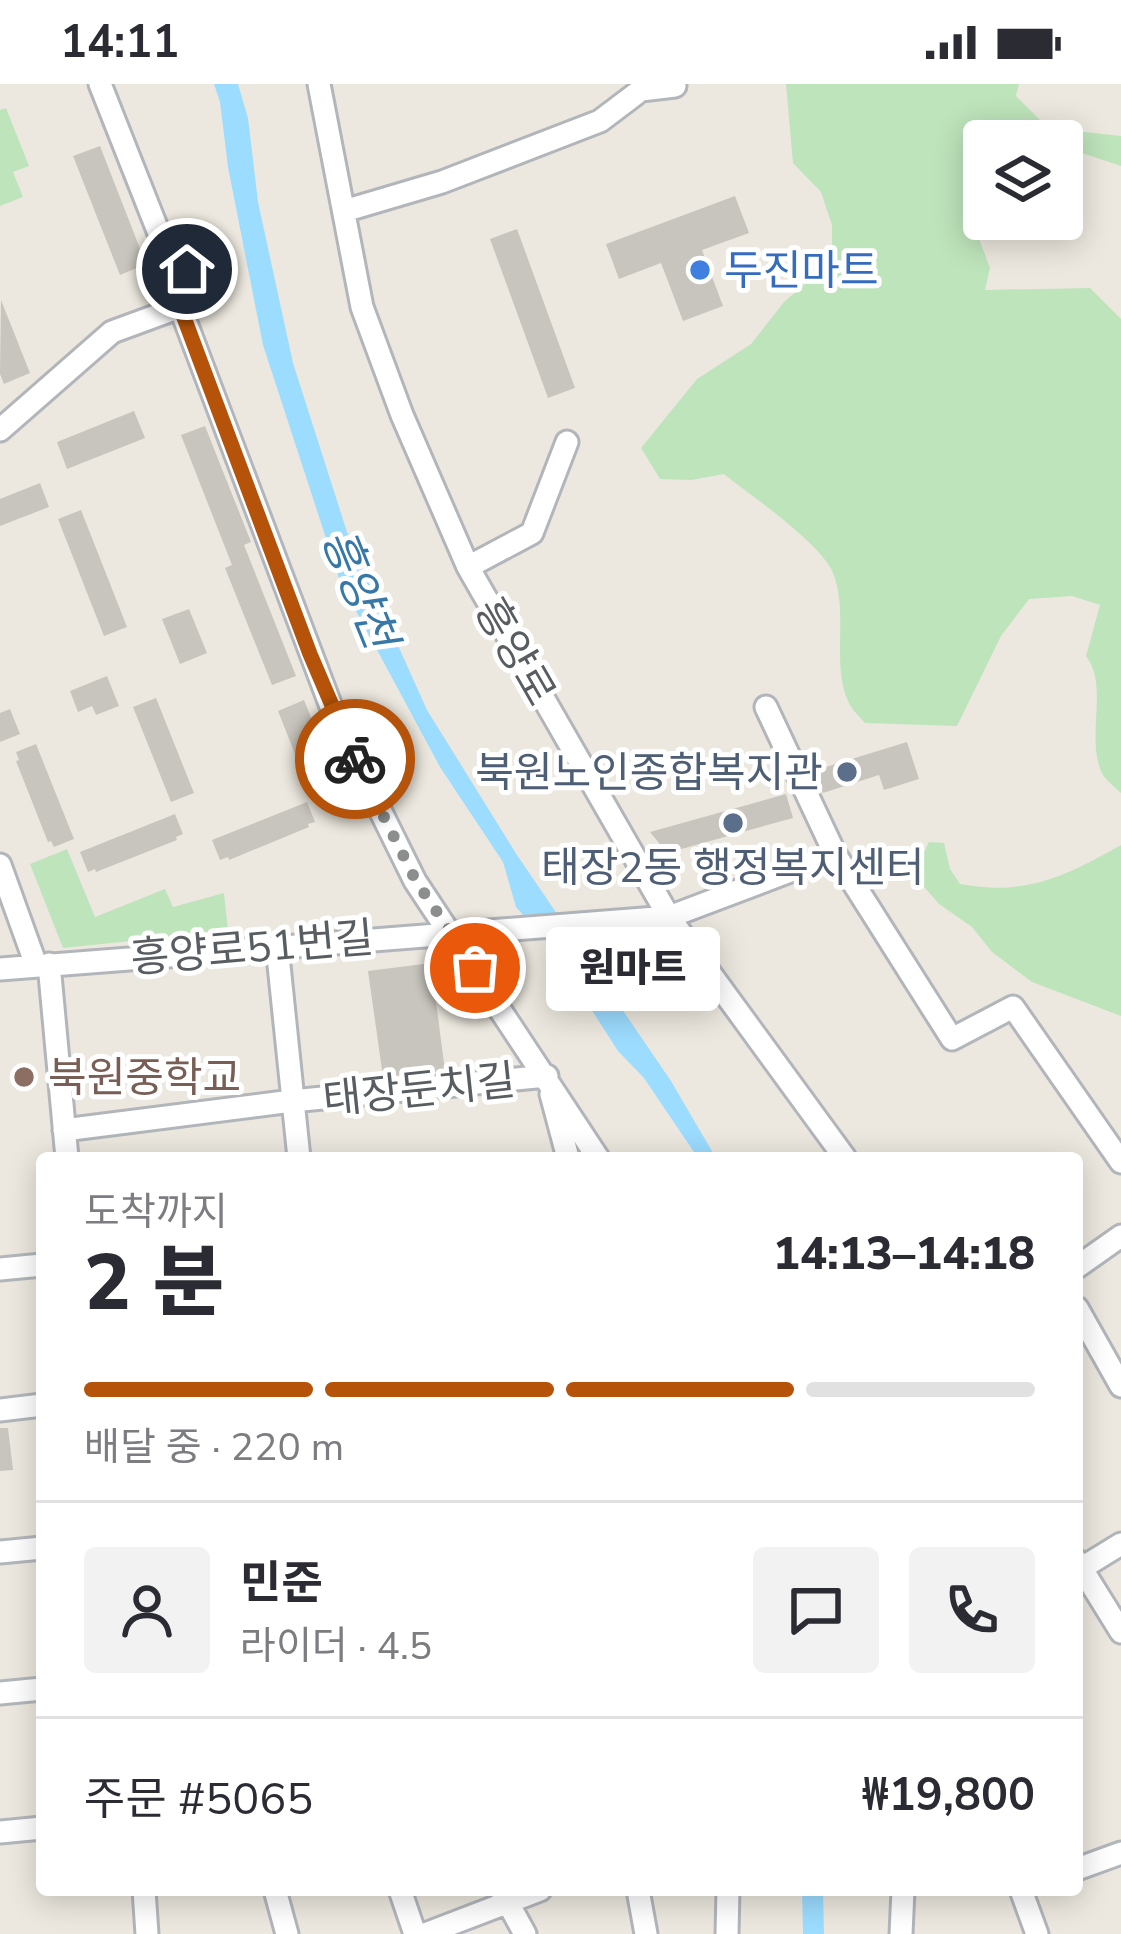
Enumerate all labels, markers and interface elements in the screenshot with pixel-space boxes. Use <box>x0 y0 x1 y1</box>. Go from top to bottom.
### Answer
text: 14:11 <box>60 12 179 73</box>
map controls <box>963 120 1083 240</box>
button: layers <box>963 120 1083 240</box>
pin <box>136 218 238 320</box>
icon: home <box>154 236 220 302</box>
place label: 두진마트 <box>724 243 879 300</box>
marker: 두진마트 <box>687 257 713 283</box>
water label: 흥양천 <box>307 520 412 662</box>
street label: 흥양로 <box>461 587 568 716</box>
courier <box>295 699 415 819</box>
icon: bike <box>322 726 388 792</box>
place label: 북원노인종합복지관 <box>475 745 823 802</box>
marker: 북원노인종합복지관 <box>834 759 860 785</box>
marker: 태장2동 행정복지센터 <box>720 810 746 836</box>
place label: 태장2동 행정복지센터 <box>541 840 925 897</box>
street label: 흥양로51번길 <box>128 909 376 988</box>
pin <box>424 917 526 1019</box>
callout: 원마트 <box>547 926 721 1010</box>
icon: bag <box>442 935 508 1001</box>
text: 원마트 <box>579 942 687 995</box>
place label: 북원중학교 <box>48 1050 241 1107</box>
street label: 태장둔치길 <box>320 1052 518 1129</box>
marker: 북원중학교 <box>11 1064 37 1090</box>
text: 도착까지 <box>84 1186 228 1239</box>
text: 14:13–14:18 <box>773 1224 1035 1285</box>
text: 2 분 <box>84 1230 224 1337</box>
text: 배달 중 · 220 m <box>84 1421 344 1474</box>
button: person <box>84 1547 210 1673</box>
button: chat <box>753 1547 879 1673</box>
button: phone <box>909 1547 1035 1673</box>
text: 민준 <box>240 1553 323 1614</box>
text: 라이더 · 4.5 <box>240 1620 432 1673</box>
text: ₩19,800 <box>862 1765 1035 1826</box>
text: 주문 #5065 <box>84 1769 313 1830</box>

